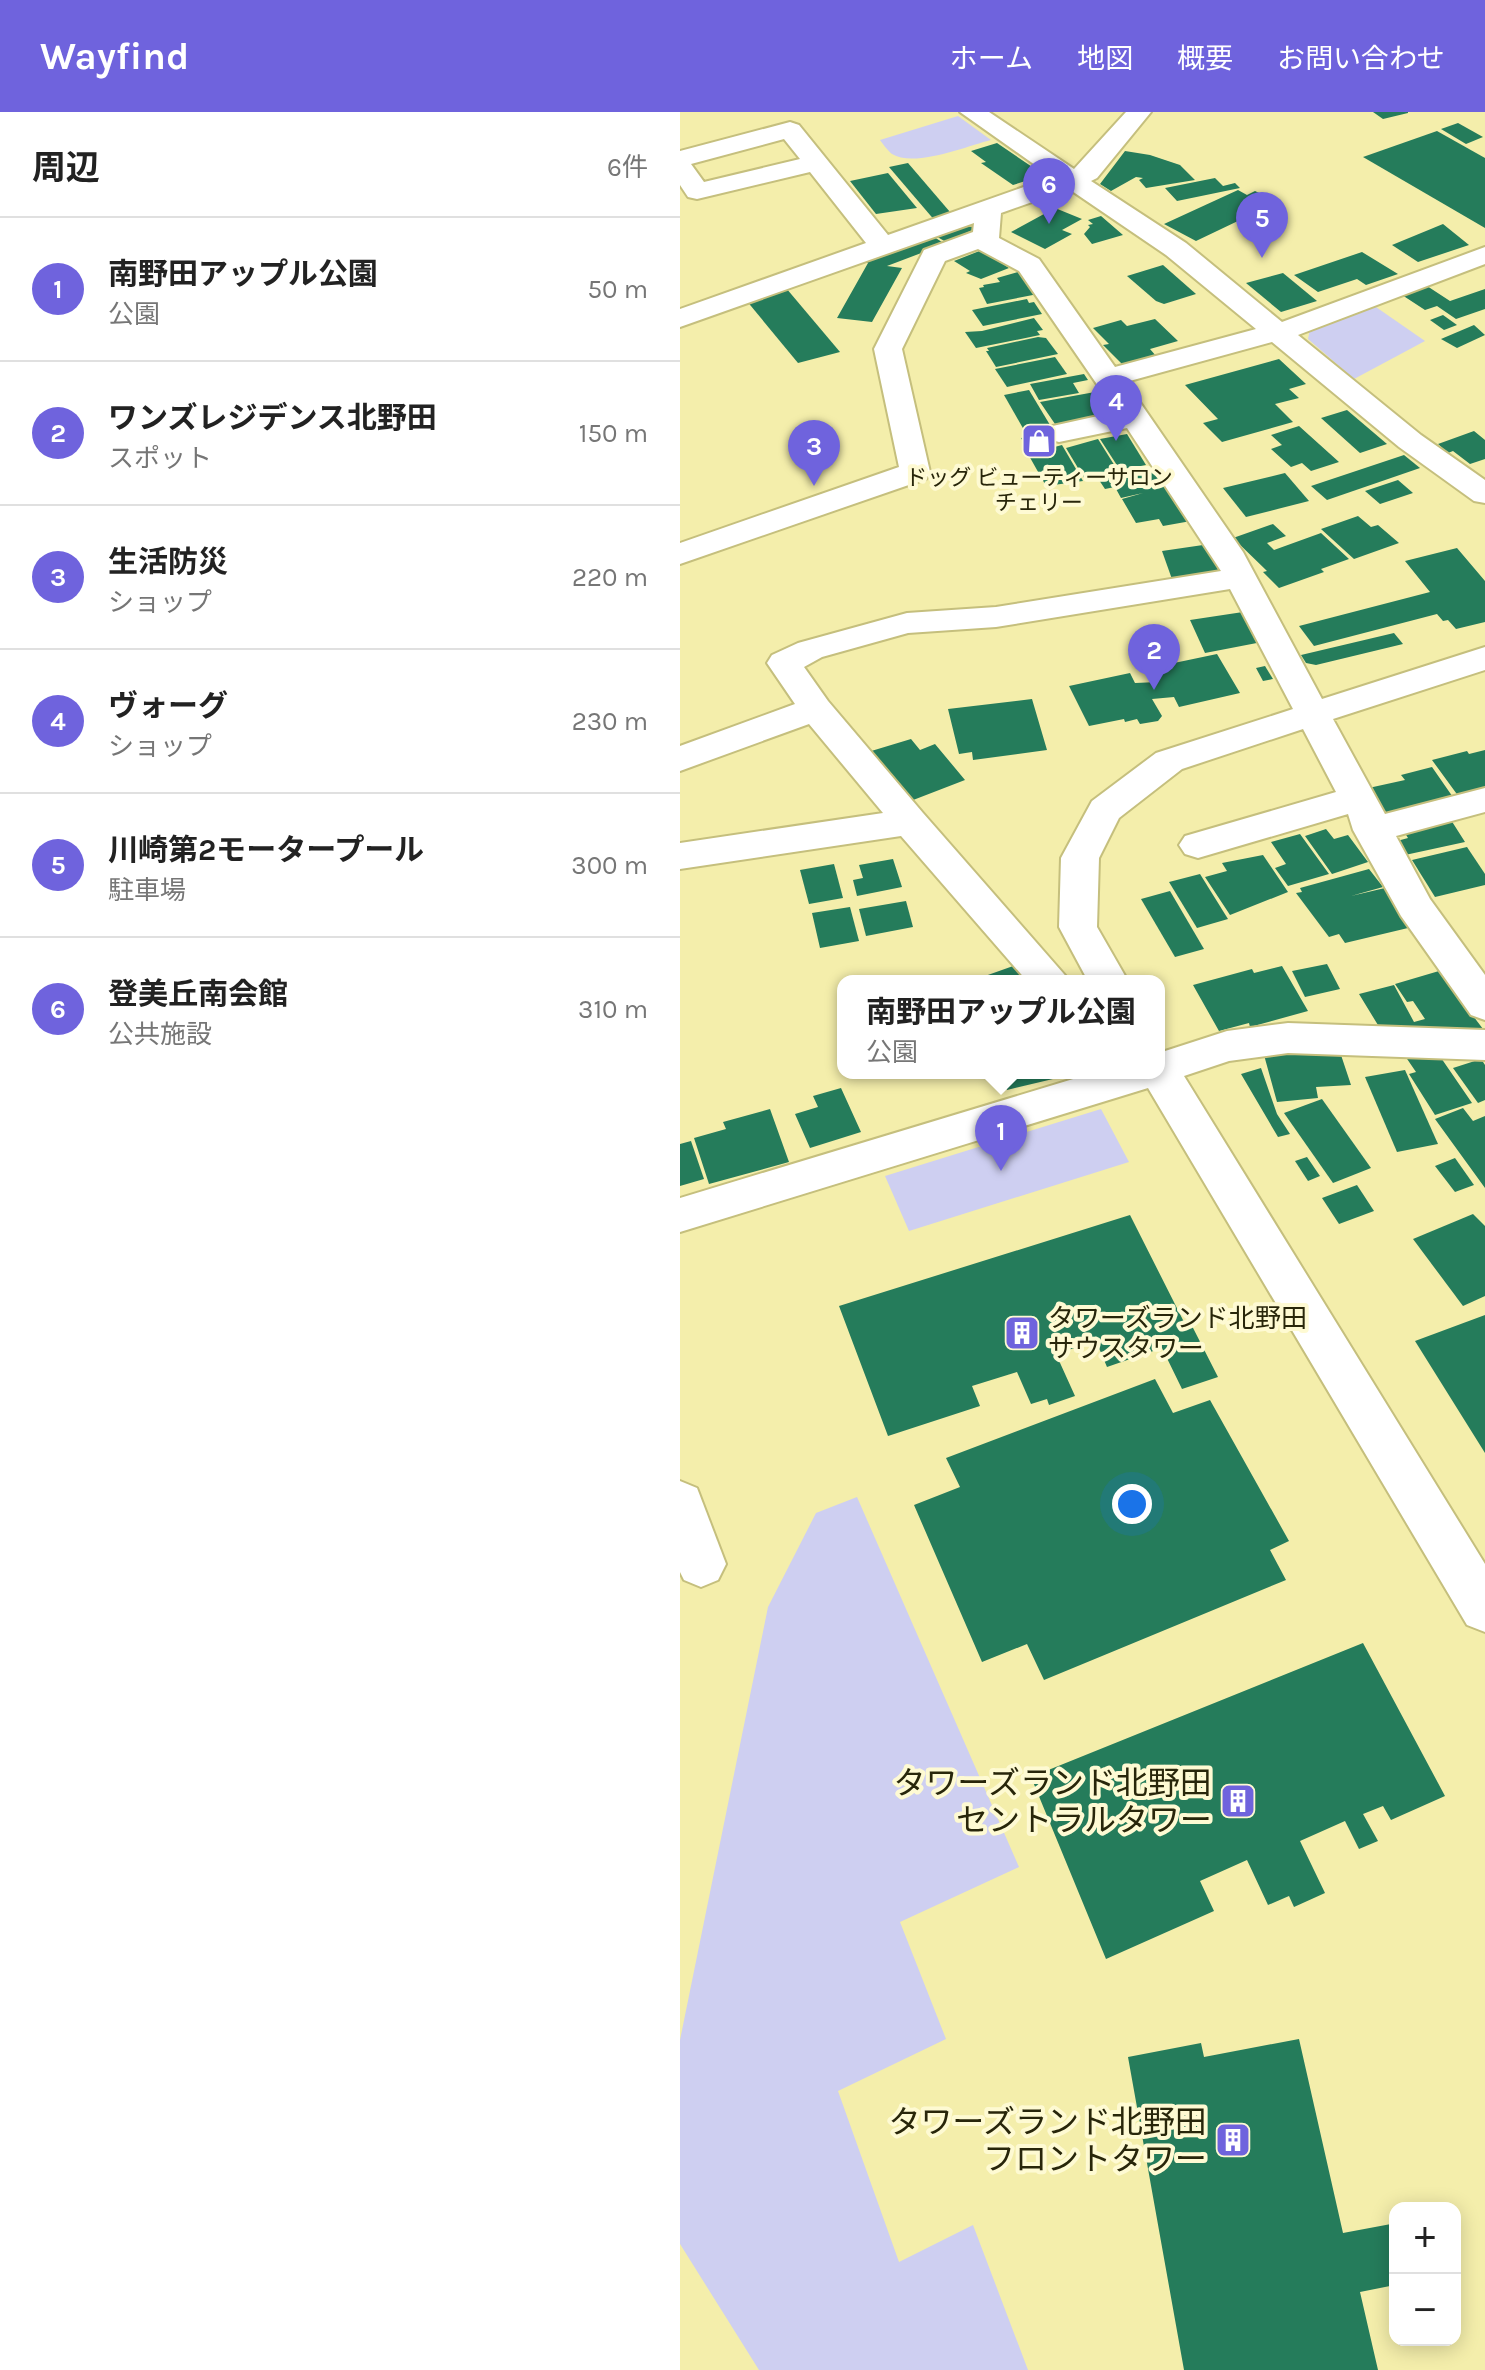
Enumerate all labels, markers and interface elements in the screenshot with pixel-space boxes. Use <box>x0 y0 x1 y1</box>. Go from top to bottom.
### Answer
text: Wayfind <box>40 34 189 79</box>
text: ホーム <box>950 42 1033 75</box>
text: 地図 <box>1077 42 1133 75</box>
text: 概要 <box>1177 42 1233 75</box>
text: お問い合わせ <box>1277 42 1445 75</box>
text: 周辺 <box>32 148 100 188</box>
text: 6件 <box>607 152 648 183</box>
pin: 6 <box>1023 158 1075 224</box>
pin: 5 <box>1236 192 1288 258</box>
text: 南野田アップル公園 <box>108 256 378 292</box>
text: 1 <box>53 274 63 305</box>
text: 50 m <box>587 274 648 305</box>
text: 公園 <box>108 299 160 330</box>
pin: 4 <box>1090 375 1142 441</box>
text: ワンズレジデンス北野田 <box>108 400 437 436</box>
text: 2 <box>50 418 66 449</box>
text: 150 m <box>579 418 648 449</box>
pin: 3 <box>788 420 840 486</box>
shop icon: ドッグ ビューティーサロン チェリー <box>1020 422 1058 460</box>
text: スポット <box>108 443 212 474</box>
place label: ドッグ ビューティーサロン チェリー <box>905 465 1173 516</box>
text: 生活防災 <box>108 544 228 580</box>
text: 3 <box>50 562 66 593</box>
text: 220 m <box>572 562 648 593</box>
text: ショップ <box>108 587 212 618</box>
pin: 2 <box>1128 624 1180 690</box>
text: ヴォーグ <box>108 688 228 724</box>
text: 4 <box>50 706 66 737</box>
text: 230 m <box>572 706 648 737</box>
text: ショップ <box>108 731 212 762</box>
text: 川崎第2モータープール <box>108 832 424 868</box>
text: 5 <box>50 850 66 881</box>
text: 300 m <box>571 850 648 881</box>
text: 駐車場 <box>108 875 186 906</box>
popup <box>837 975 1165 1079</box>
text: 登美丘南会館 <box>108 976 288 1012</box>
text: 6 <box>50 994 66 1025</box>
text: 310 m <box>578 994 648 1025</box>
text: 南野田アップル公園 <box>866 994 1136 1030</box>
text: 公共施設 <box>108 1019 212 1050</box>
text: 公園 <box>866 1037 918 1068</box>
pin: 1 <box>975 1105 1027 1171</box>
place label: タワーズランド北野田 サウスタワー <box>1048 1303 1307 1364</box>
building icon: タワーズランド北野田 サウスタワー <box>1003 1314 1041 1352</box>
your location <box>1112 1484 1152 1524</box>
place label: タワーズランド北野田 セントラルタワー <box>894 1765 1212 1839</box>
building icon: タワーズランド北野田 セントラルタワー <box>1219 1782 1257 1820</box>
place label: タワーズランド北野田 フロントタワー <box>889 2104 1207 2178</box>
building icon: タワーズランド北野田 フロントタワー <box>1214 2121 1252 2159</box>
map controls <box>1389 2202 1461 2346</box>
button: + <box>1389 2202 1461 2274</box>
button: − <box>1389 2274 1461 2346</box>

